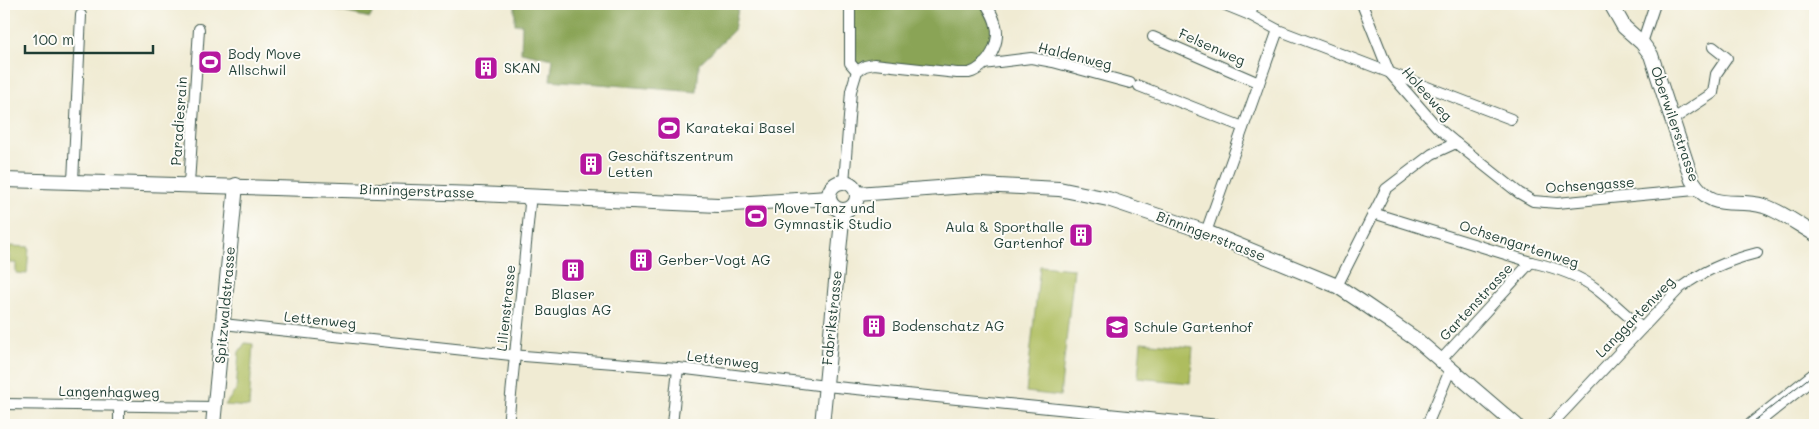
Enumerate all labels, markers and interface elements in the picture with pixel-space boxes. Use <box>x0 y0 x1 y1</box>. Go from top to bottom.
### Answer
scale bar <box>25 22 152 54</box>
street label: Felsenweg <box>1176 23 1248 70</box>
text: 100 m <box>32 29 74 49</box>
street label: Haldenweg <box>1036 37 1114 74</box>
place label: Body Move Allschwil <box>228 44 301 79</box>
sports icon: Body Move Allschwil <box>197 49 223 75</box>
building icon: SKAN <box>473 55 499 81</box>
place label: SKAN <box>504 58 540 77</box>
street label: Holeeweg <box>1398 62 1457 125</box>
street label: Oberwilerstrasse <box>1647 64 1704 184</box>
street label: Paradiesrain <box>166 76 191 166</box>
sports icon: Karatekai Basel <box>656 115 682 141</box>
place label: Karatekai Basel <box>686 118 795 137</box>
place label: Geschäftszentrum Letten <box>608 146 733 181</box>
building icon: Geschäftszentrum Letten <box>578 151 604 177</box>
street label: Ochsengasse <box>1545 172 1635 197</box>
street label: Binningerstrasse <box>359 179 475 202</box>
place label: Move Tanz und Gymnastik Studio <box>774 198 892 233</box>
sports icon: Move Tanz und Gymnastik Studio <box>743 203 769 229</box>
street label: Binningerstrasse <box>1154 206 1268 265</box>
street label: Ochsengartenweg <box>1457 215 1581 272</box>
place label: Aula & Sporthalle Gartenhof <box>945 217 1065 252</box>
building icon: Aula & Sporthalle Gartenhof <box>1068 222 1094 248</box>
street label: Spitzwaldstrasse <box>210 245 239 364</box>
building icon: Gerber-Vogt AG <box>628 247 654 273</box>
place label: Gerber-Vogt AG <box>658 250 771 269</box>
building icon: Blaser Bauglas AG <box>560 257 586 283</box>
street label: Gartenstrasse <box>1435 259 1517 345</box>
street label: Lilienstrasse <box>492 264 519 352</box>
street label: Fabrikstrasse <box>817 270 846 366</box>
street label: Langgartenweg <box>1591 272 1678 361</box>
place label: Blaser Bauglas AG <box>535 284 611 319</box>
street label: Lettenweg <box>283 306 357 333</box>
building icon: Bodenschatz AG <box>861 313 887 339</box>
school or university icon: Schule Gartenhof <box>1104 314 1130 340</box>
place label: Bodenschatz AG <box>892 316 1004 335</box>
place label: Schule Gartenhof <box>1134 317 1253 336</box>
street label: Lettenweg <box>686 346 760 373</box>
street label: Langenhagweg <box>58 381 160 402</box>

